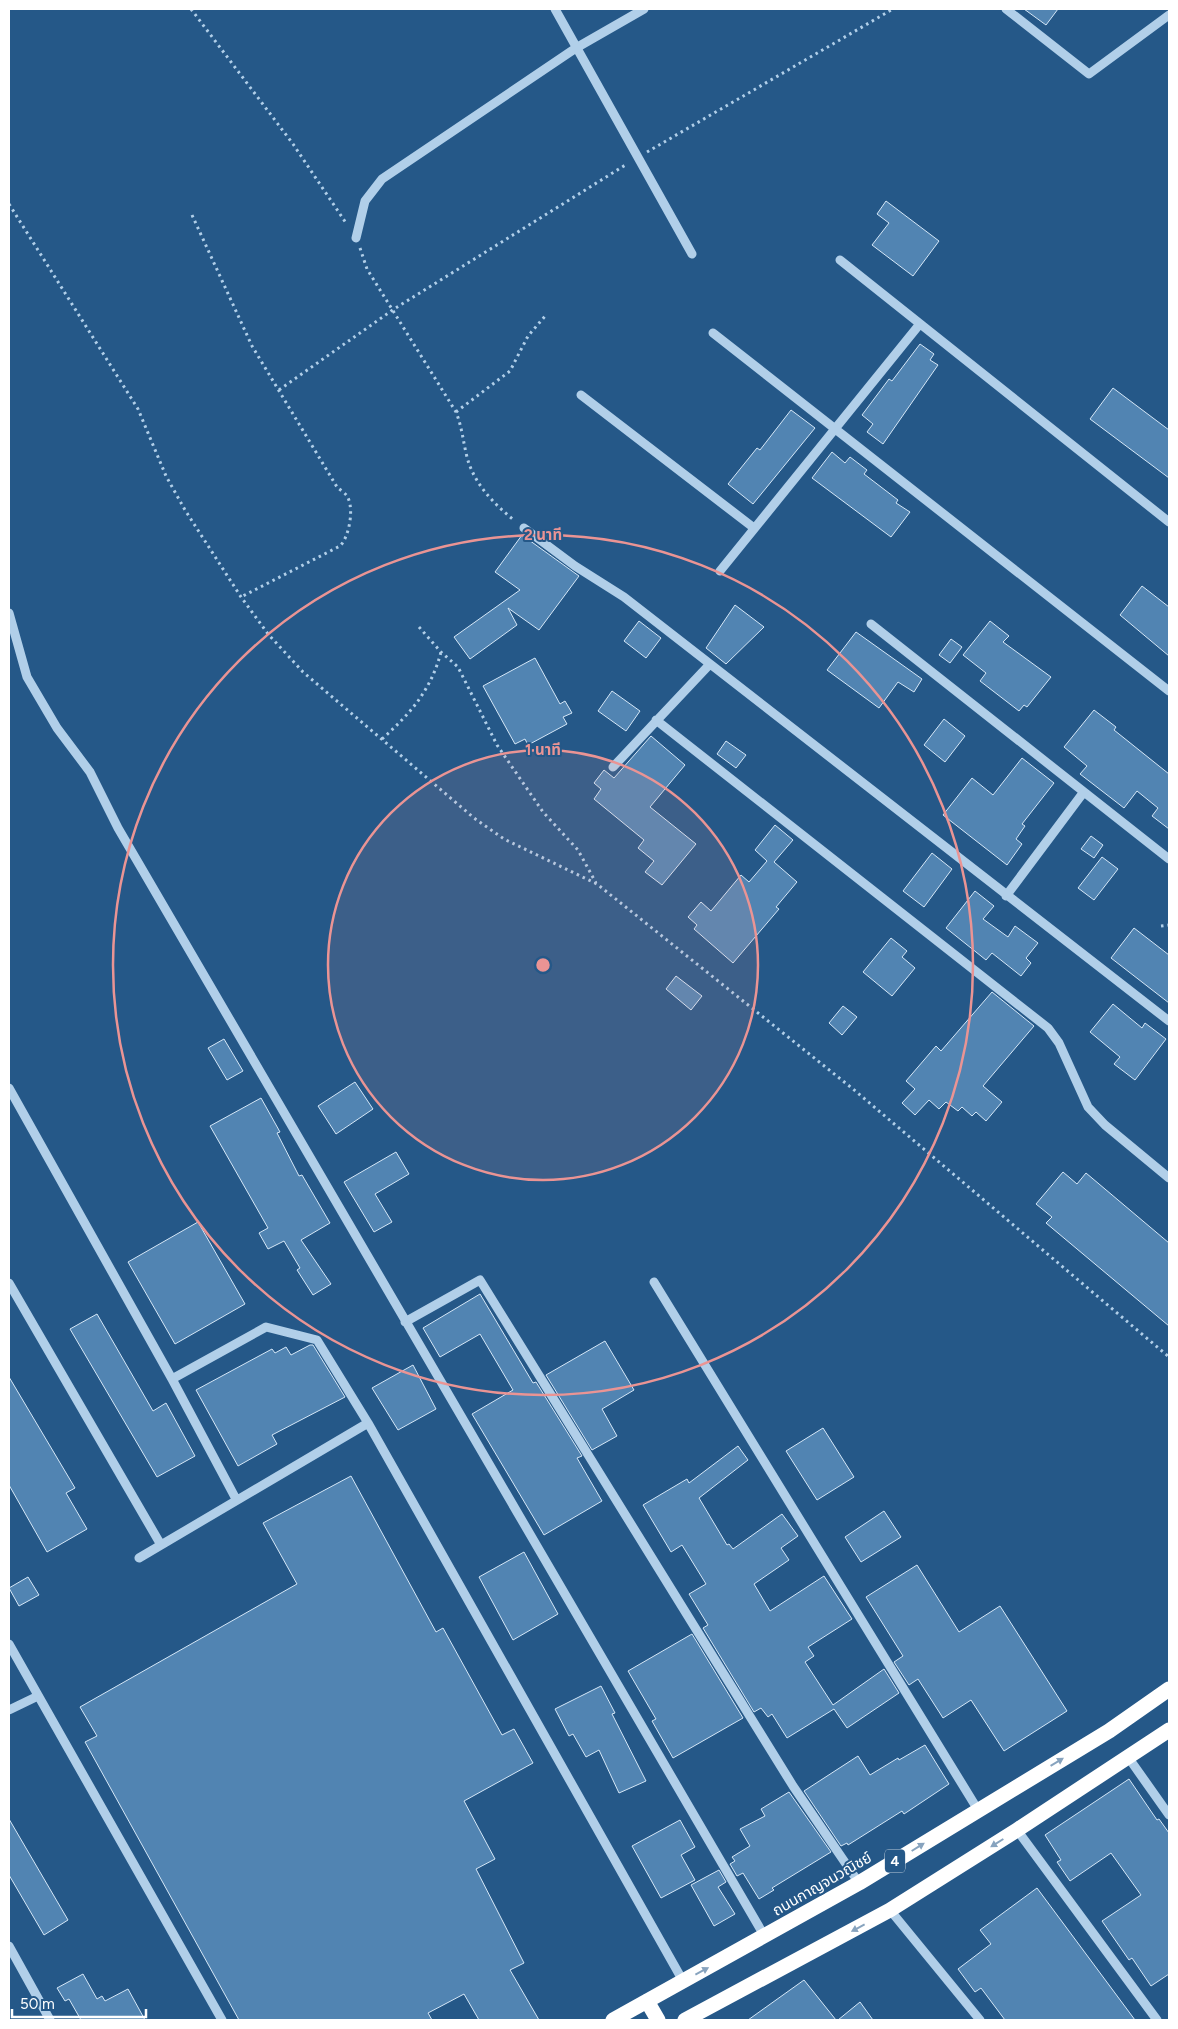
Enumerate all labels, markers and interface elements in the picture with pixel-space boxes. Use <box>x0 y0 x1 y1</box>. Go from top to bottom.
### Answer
text: 2 นาที <box>524 526 562 544</box>
text: 1 นาที <box>525 741 561 759</box>
centre of rings <box>534 956 552 974</box>
one-way arrow <box>1051 1758 1064 1767</box>
one-way arrow <box>990 1838 1004 1848</box>
one-way arrow <box>912 1842 925 1851</box>
street label: ถนนกาญจนวณิชย์ <box>769 1848 875 1920</box>
road number: 4 <box>885 1850 905 1872</box>
one-way arrow <box>851 1923 865 1932</box>
one-way arrow <box>694 1967 709 1975</box>
scale bar <box>12 1986 146 2018</box>
text: 50 m <box>20 1995 55 2013</box>

